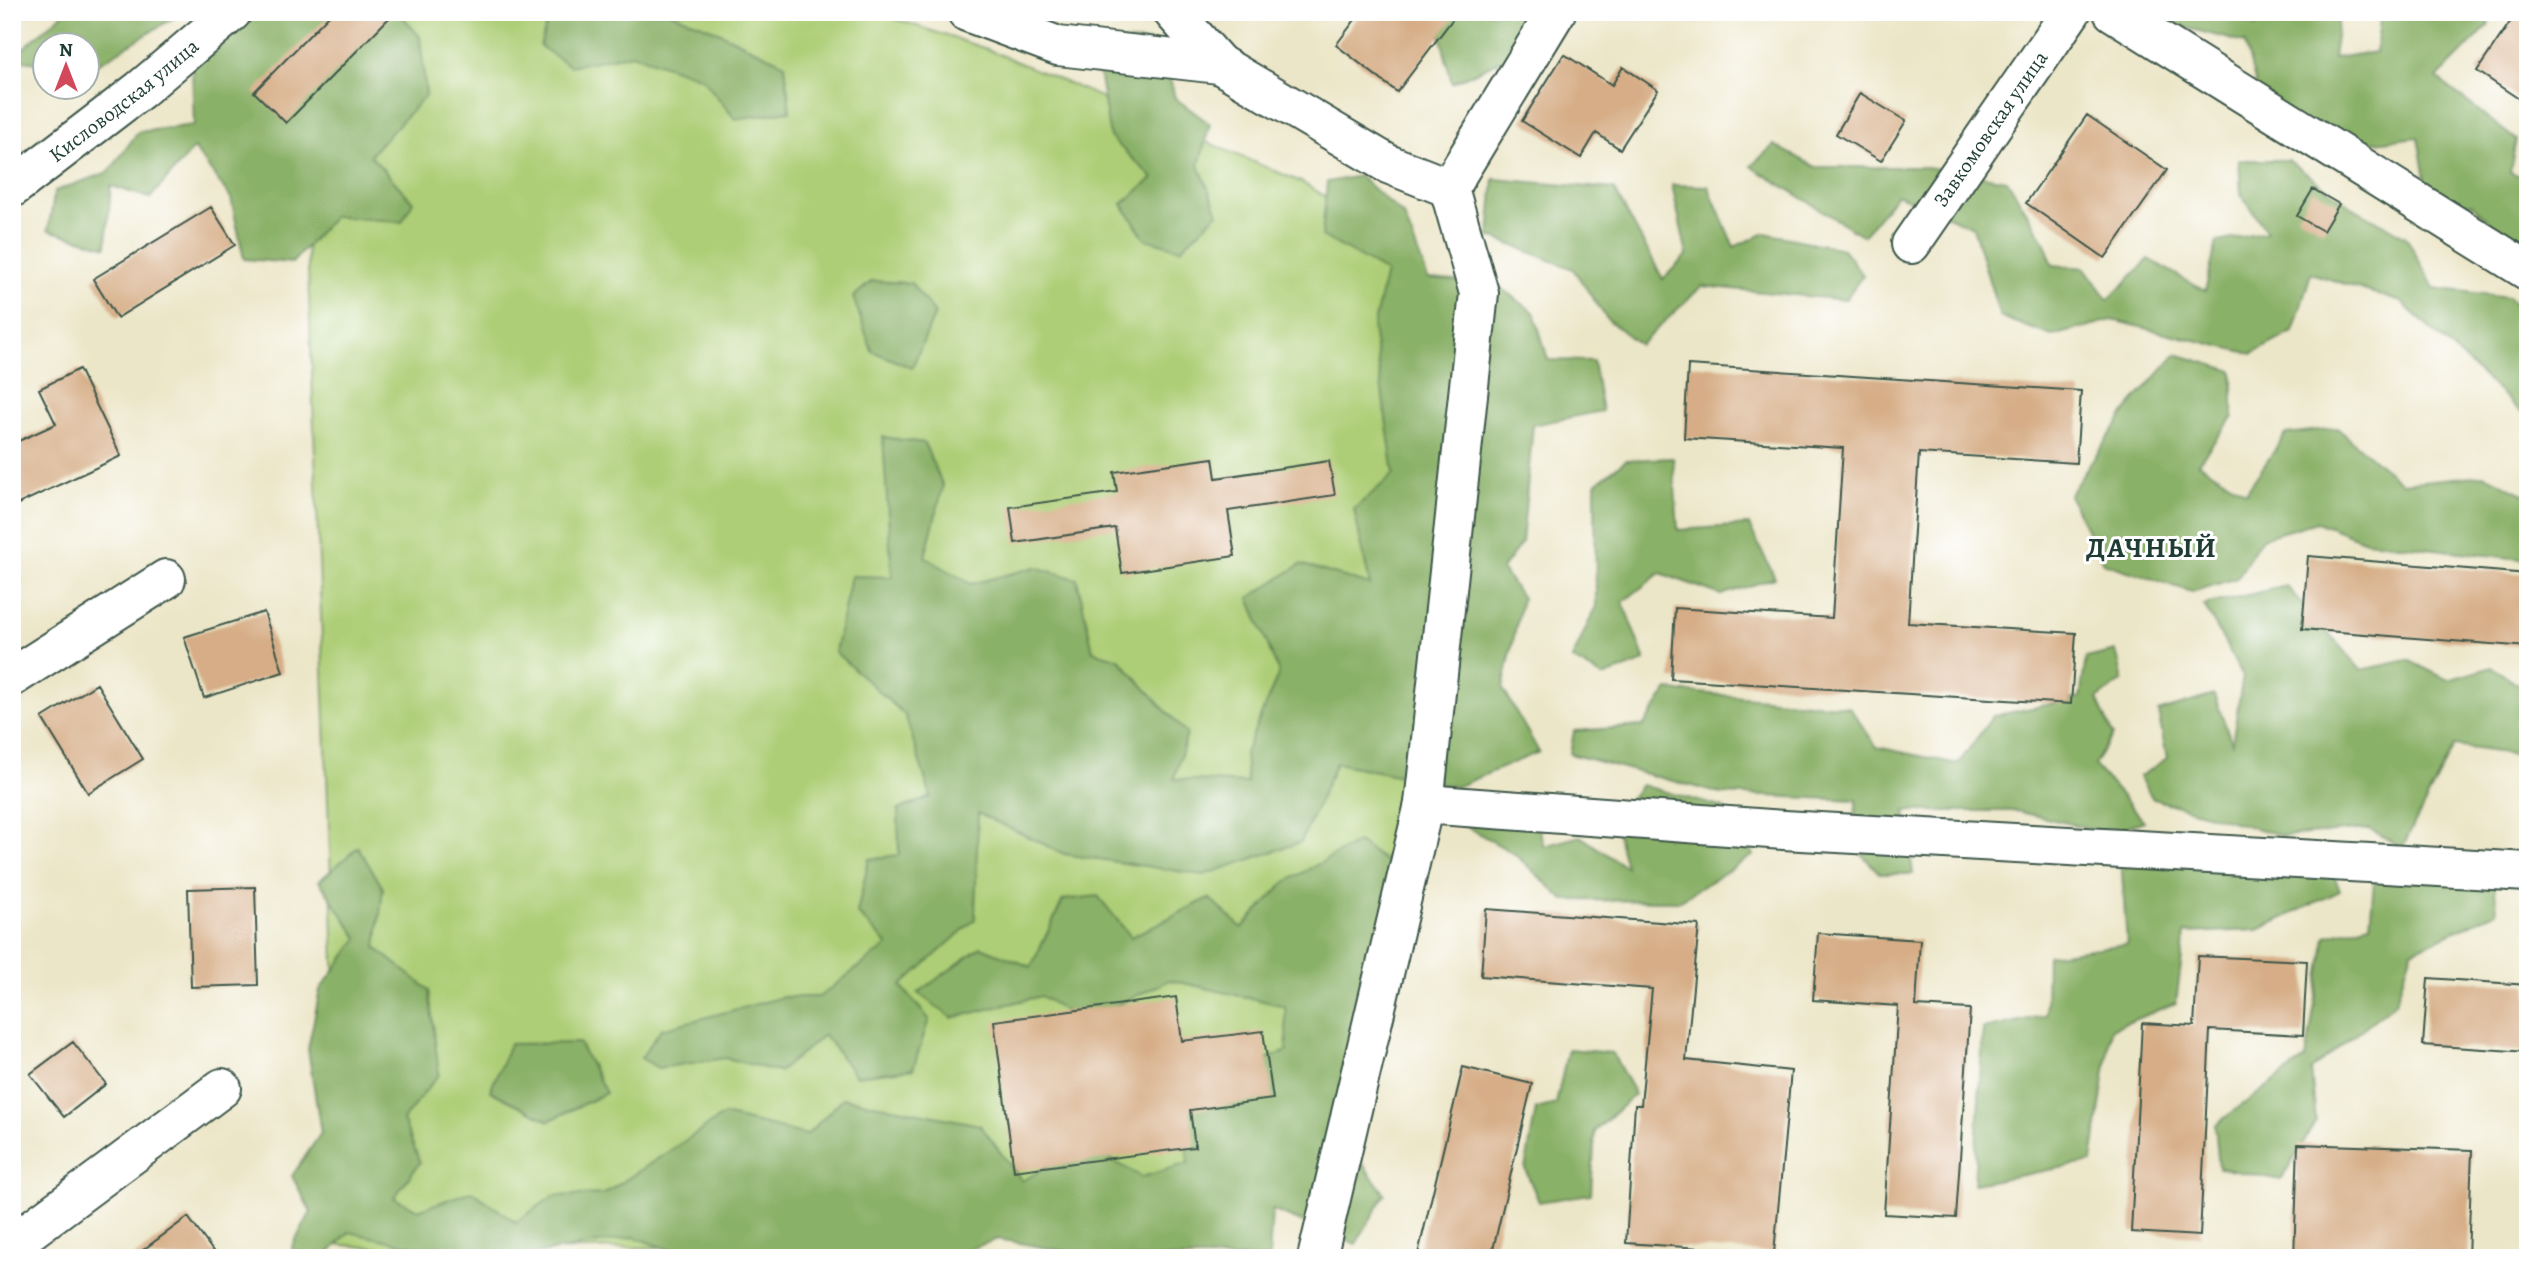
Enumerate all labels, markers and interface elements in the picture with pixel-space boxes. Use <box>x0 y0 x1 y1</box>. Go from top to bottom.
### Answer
north arrow <box>32 32 102 102</box>
street label: Кисловодская улица <box>43 32 205 169</box>
text: N <box>59 37 73 63</box>
street label: Завкомовская улица <box>1927 45 2054 212</box>
district label: ДАЧНЫЙ <box>2086 529 2218 567</box>

